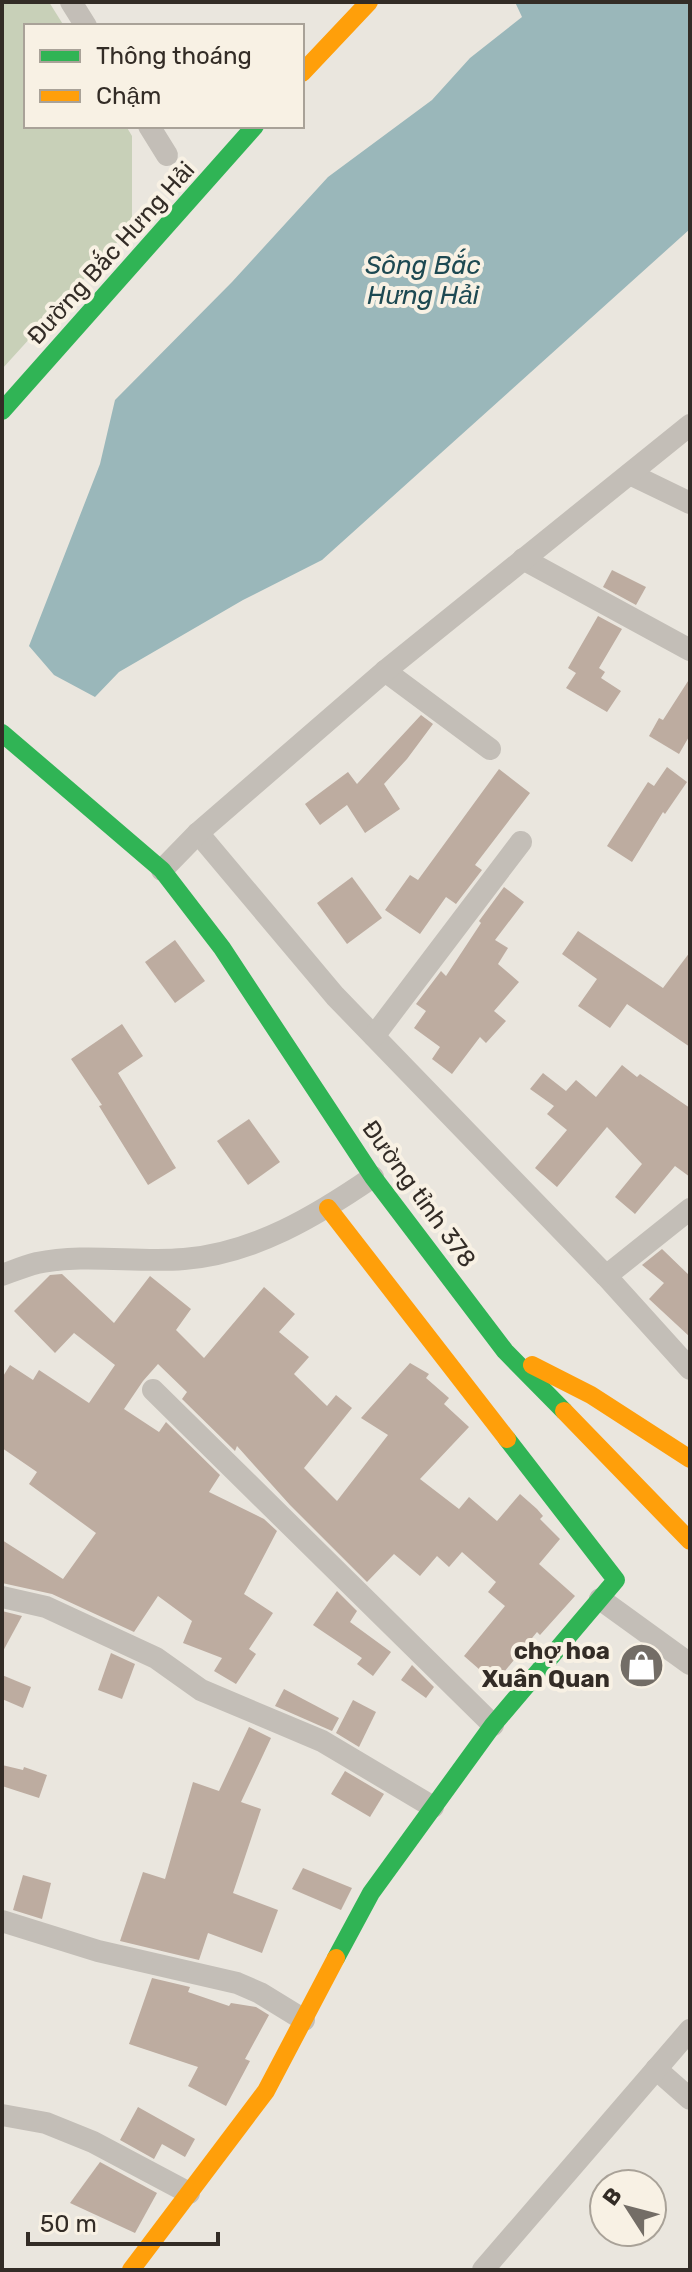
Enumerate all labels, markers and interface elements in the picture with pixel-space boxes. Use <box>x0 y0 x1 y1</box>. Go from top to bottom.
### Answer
legend <box>24 24 304 128</box>
text: Thông thoáng <box>96 42 252 70</box>
text: Chậm <box>96 82 161 110</box>
street label: Đường Bắc Hưng Hải <box>20 155 200 350</box>
water label: Sông Bắc Hưng Hải <box>365 248 481 311</box>
street label: Đường tỉnh 378 <box>356 1115 482 1273</box>
place label: chợ hoa Xuân Quan <box>482 1637 610 1693</box>
shop icon: chợ hoa Xuân Quan <box>617 1641 665 1689</box>
north arrow <box>588 2168 668 2248</box>
text: B <box>597 2182 628 2211</box>
scale bar <box>28 2196 218 2246</box>
text: 50 m <box>40 2210 97 2238</box>

